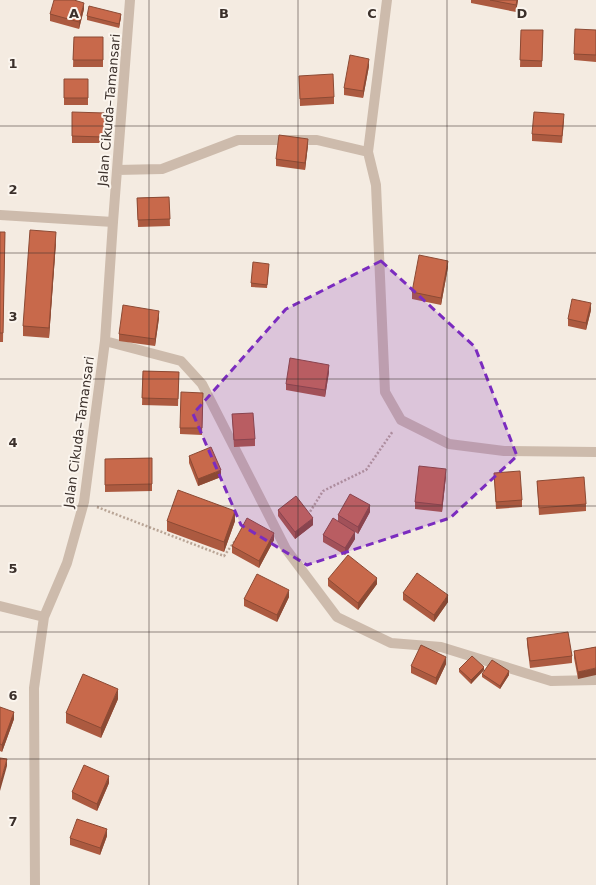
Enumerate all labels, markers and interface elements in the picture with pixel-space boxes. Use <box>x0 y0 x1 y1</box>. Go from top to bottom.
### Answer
text: A <box>69 6 79 21</box>
text: B <box>219 6 229 21</box>
text: C <box>367 6 377 21</box>
text: D <box>517 6 528 21</box>
street label: Jalan Cikuda–Tamansari <box>95 33 123 188</box>
text: 1 <box>8 56 18 71</box>
text: 2 <box>8 182 18 197</box>
text: 3 <box>8 309 18 324</box>
street label: Jalan Cikuda–Tamansari <box>61 355 97 510</box>
text: 4 <box>8 435 18 450</box>
text: 5 <box>8 561 18 576</box>
text: 6 <box>8 688 18 703</box>
text: 7 <box>8 814 18 829</box>

